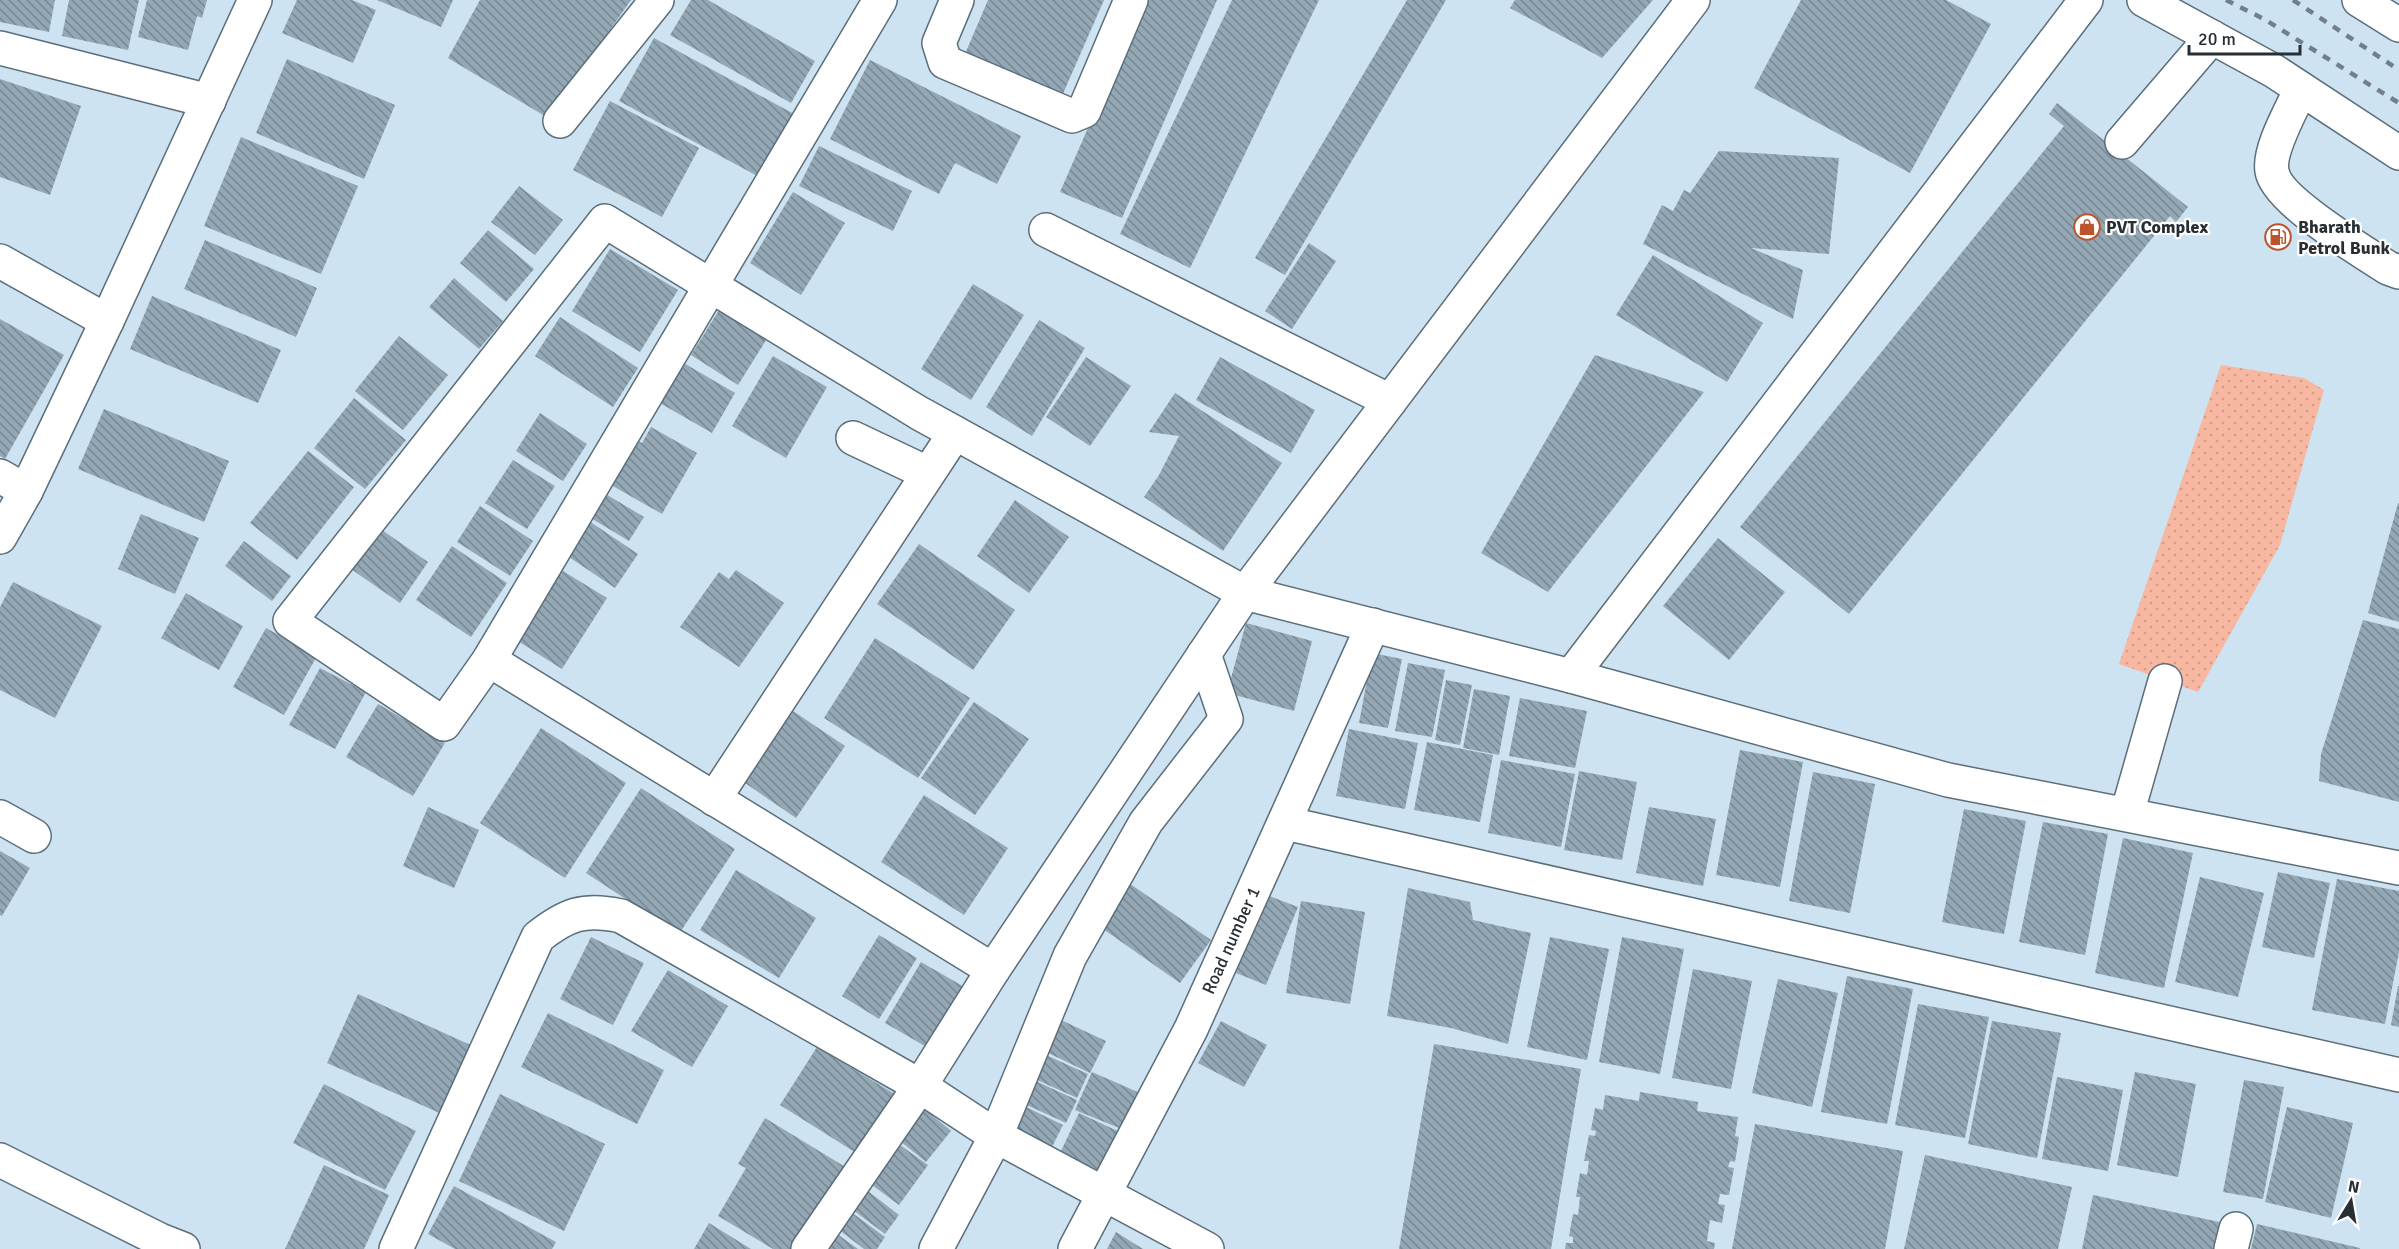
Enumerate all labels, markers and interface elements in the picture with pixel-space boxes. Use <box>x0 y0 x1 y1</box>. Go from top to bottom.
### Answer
scale bar <box>2189 18 2300 56</box>
text: 20 m <box>2198 28 2236 50</box>
shop icon: PVT Complex <box>2072 212 2102 242</box>
place label: PVT Complex <box>2106 216 2209 238</box>
place label: Bharath Petrol Bunk <box>2298 216 2391 259</box>
fuel station icon: Bharath Petrol Bunk <box>2263 222 2293 252</box>
street label: Road number 1 <box>1197 883 1265 997</box>
north arrow <box>2321 1171 2381 1231</box>
text: N <box>2346 1176 2361 1198</box>

